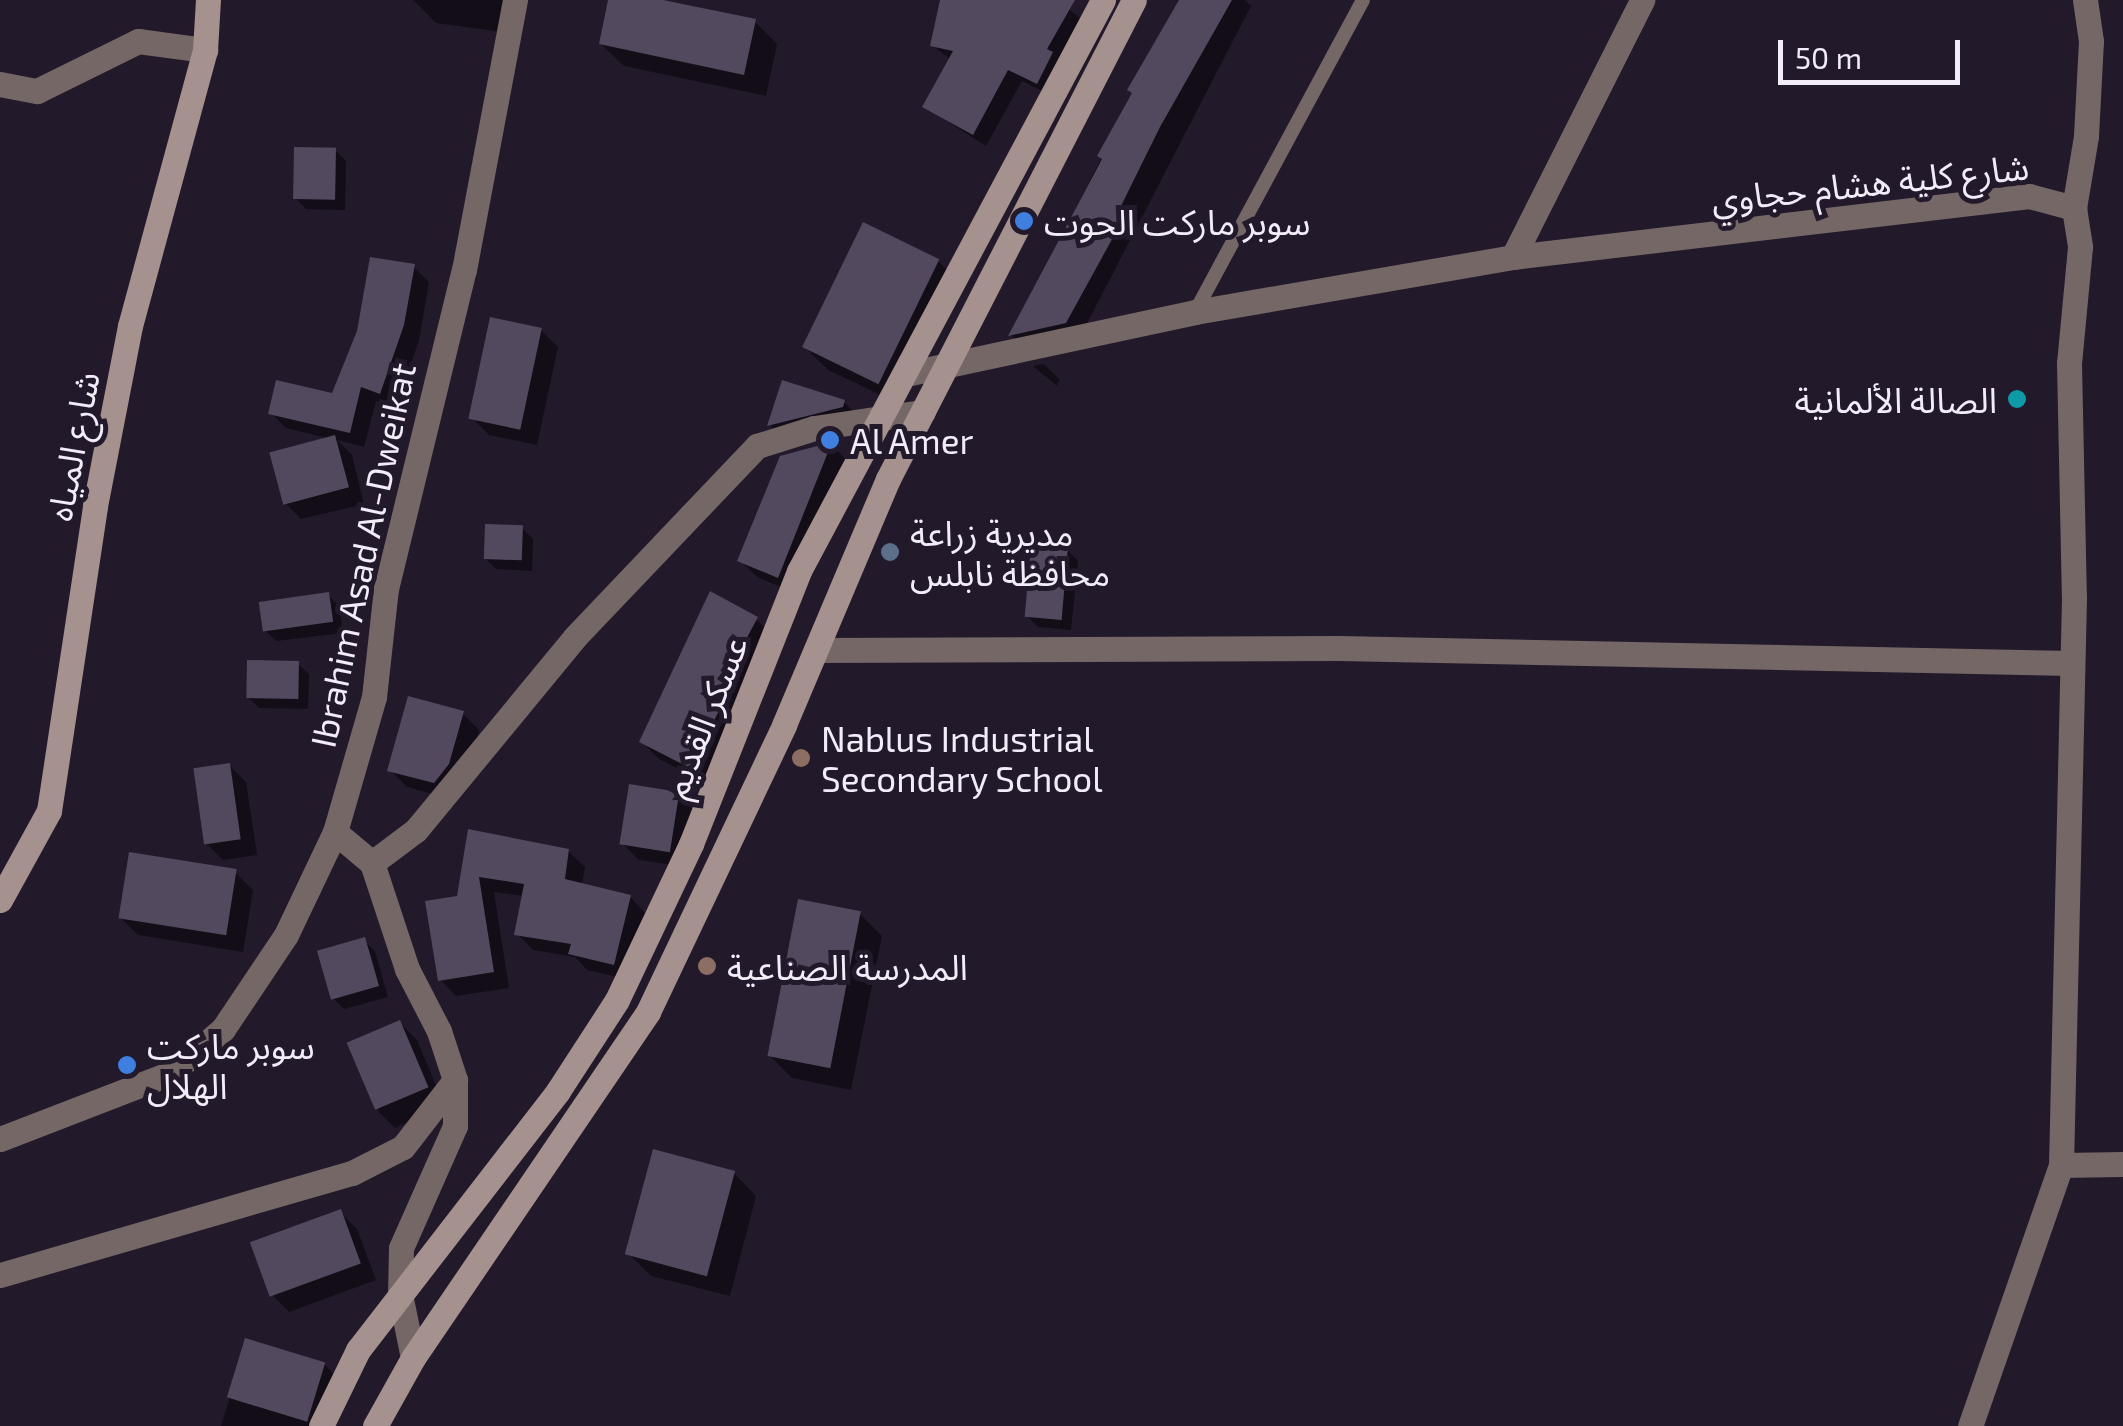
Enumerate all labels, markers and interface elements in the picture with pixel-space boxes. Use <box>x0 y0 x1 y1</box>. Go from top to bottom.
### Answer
scale bar <box>1783 20 1966 82</box>
text: 50 m <box>1795 39 1862 75</box>
street label: شارع كلية هشام حجاوي <box>1709 144 2031 220</box>
place label: سوبر ماركت الحوت <box>1044 200 1311 242</box>
marker: سوبر ماركت الحوت <box>1013 210 1035 232</box>
street label: Ibrahim Asad Al-Dweikat <box>301 358 423 752</box>
street label: شارع المياه <box>37 368 107 524</box>
place label: الصالة الألمانية <box>1795 378 1997 420</box>
marker: الصالة الألمانية <box>2006 388 2028 410</box>
place label: Al Amer <box>850 419 975 461</box>
marker: Al Amer <box>819 429 841 451</box>
place label: مديرية زراعة محافظة نابلس <box>910 511 1110 593</box>
marker: مديرية زراعة محافظة نابلس <box>879 541 901 563</box>
street label: عسكر القديم <box>653 629 755 803</box>
place label: Nablus Industrial Secondary School <box>821 717 1103 799</box>
marker: Nablus Industrial Secondary School <box>790 747 812 769</box>
place label: المدرسة الصناعية <box>727 945 968 987</box>
marker: المدرسة الصناعية <box>696 955 718 977</box>
place label: سوبر ماركت الهلال <box>147 1024 315 1106</box>
marker: سوبر ماركت الهلال <box>116 1054 138 1076</box>

